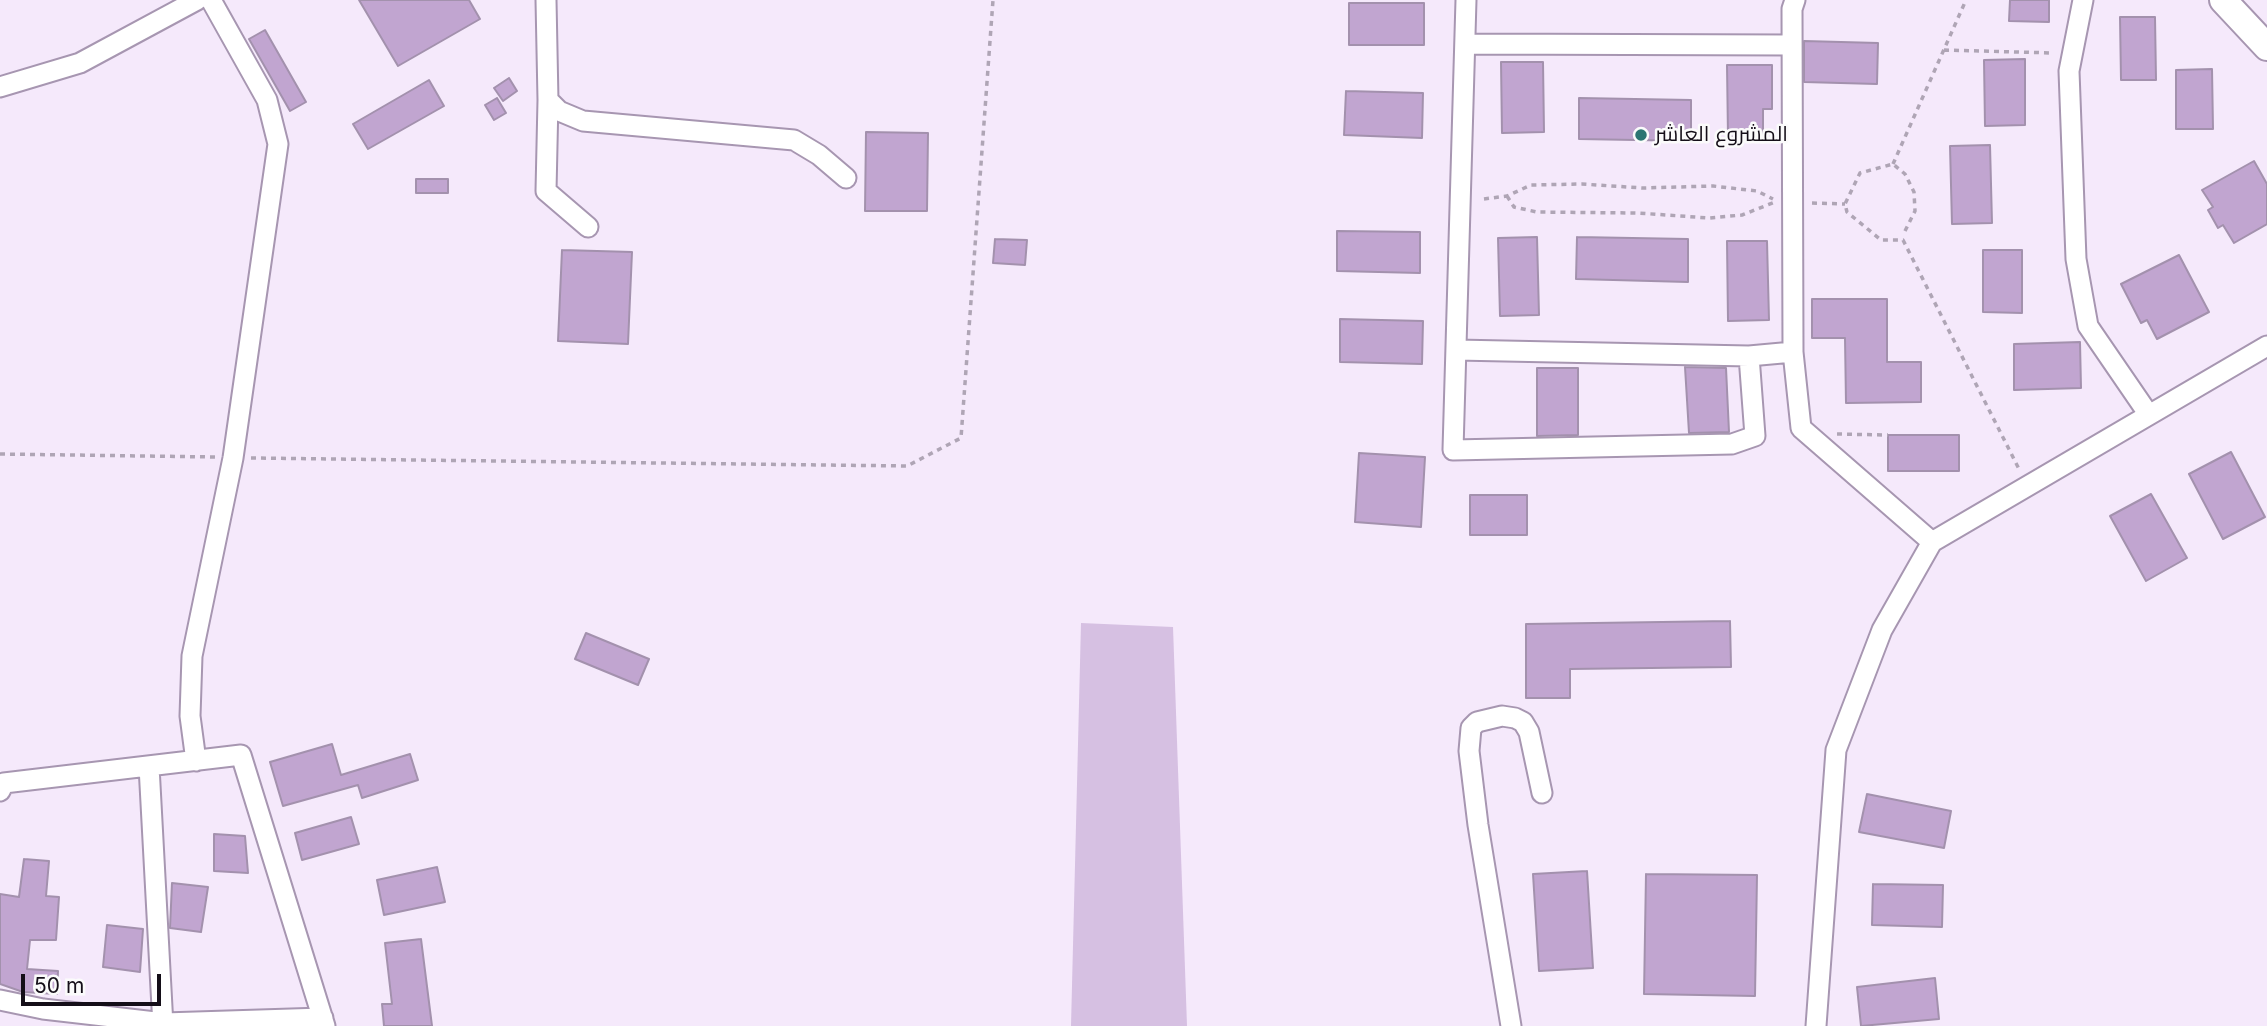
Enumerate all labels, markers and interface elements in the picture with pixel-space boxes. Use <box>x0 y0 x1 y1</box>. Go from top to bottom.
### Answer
place label: المشروع العاشر <box>1655 122 1788 148</box>
marker: المشروع العاشر <box>1633 127 1649 143</box>
scale bar <box>24 960 164 1004</box>
text: 50 m <box>34 973 84 998</box>

